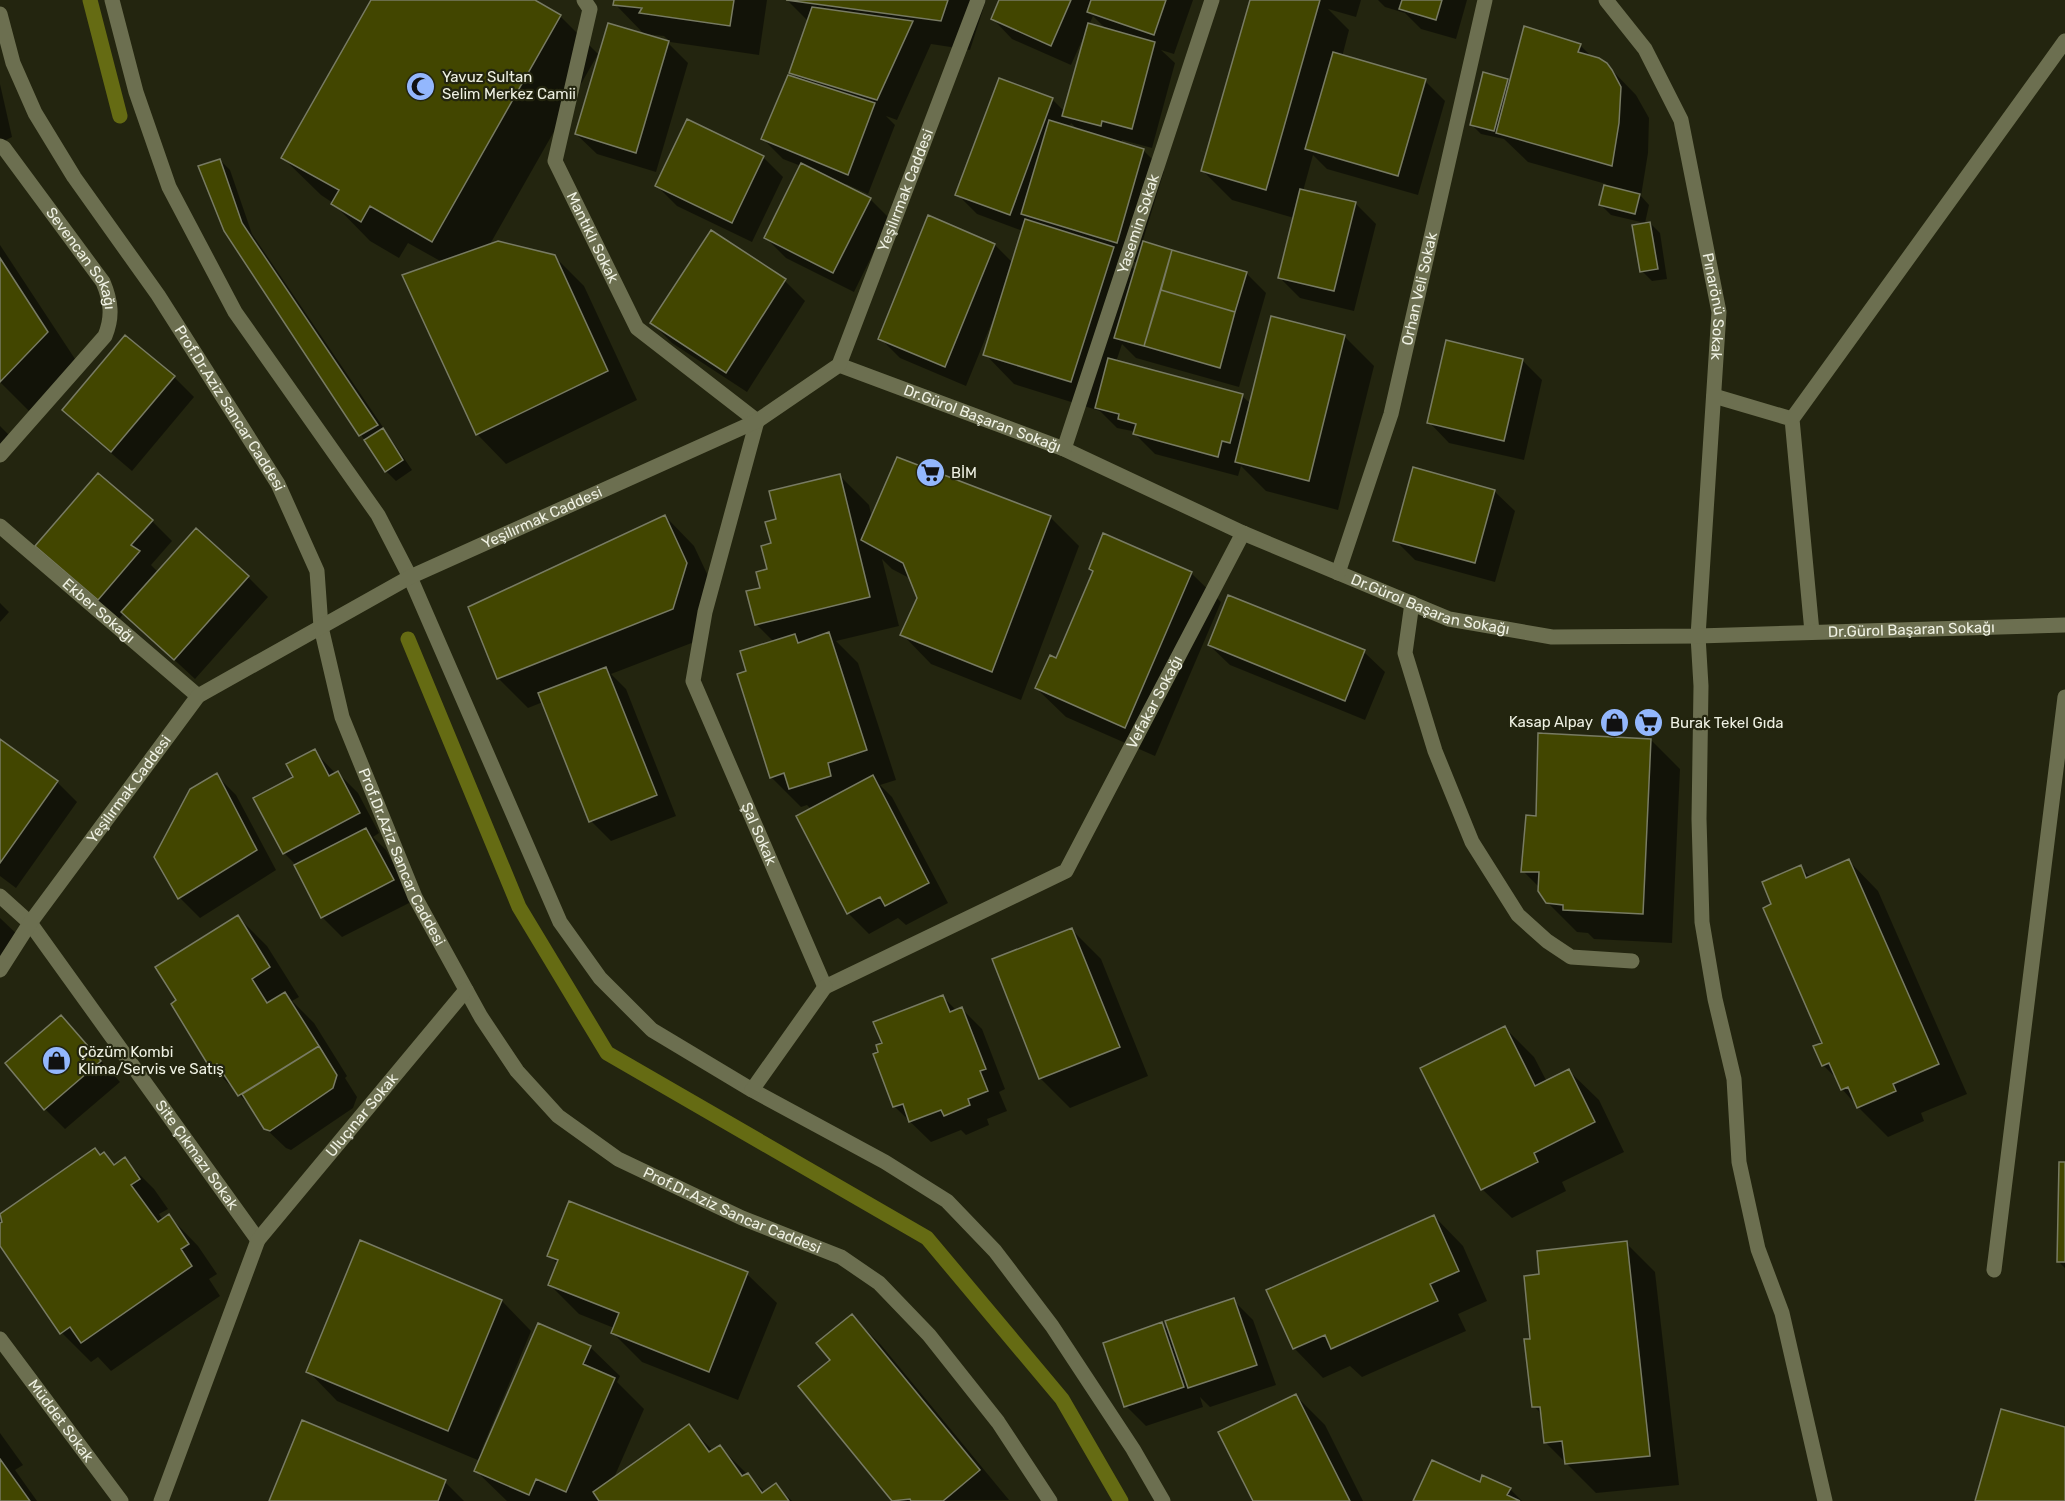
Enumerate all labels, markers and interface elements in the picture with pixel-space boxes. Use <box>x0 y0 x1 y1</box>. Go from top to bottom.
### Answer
place label: Yavuz Sultan Selim Merkez Camii <box>442 68 576 103</box>
mosque icon: Yavuz Sultan Selim Merkez Camii <box>405 70 437 102</box>
street label: Yeşilırmak Caddesi <box>874 126 937 254</box>
street label: Yasemin Sokak <box>1113 172 1163 276</box>
street label: Mantıklı Sokak <box>563 189 623 286</box>
street label: Sevencan Sokağı <box>42 204 119 310</box>
street label: Orhan Veli Sokak <box>1398 230 1441 347</box>
street label: Pınarönü Sokak <box>1699 251 1728 361</box>
street label: Prof.Dr.Aziz Sancar Caddesi <box>171 322 289 493</box>
street label: Dr.Gürol Başaran Sokağı <box>901 381 1064 456</box>
supermarket icon: BİM <box>914 457 946 489</box>
place label: BİM <box>951 464 977 482</box>
street label: Yeşilırmak Caddesi <box>479 483 605 553</box>
street label: Dr.Gürol Başaran Sokağı <box>1348 570 1511 638</box>
street label: Ekber Sokağı <box>59 575 139 647</box>
street label: Dr.Gürol Başaran Sokağı <box>1828 618 1995 641</box>
street label: Vefakar Sokağı <box>1123 652 1186 752</box>
shop icon: Kasap Alpay <box>1598 706 1630 738</box>
supermarket icon: Burak Tekel Gıda <box>1633 707 1665 739</box>
place label: Kasap Alpay <box>1509 713 1593 731</box>
place label: Burak Tekel Gıda <box>1670 714 1784 732</box>
street label: Yeşilırmak Caddesi <box>83 732 175 847</box>
street label: Prof.Dr.Aziz Sancar Caddesi <box>355 765 449 949</box>
street label: Şal Sokak <box>737 800 780 868</box>
place label: Çözüm Kombi Klima/Servis ve Satış <box>78 1043 224 1078</box>
shop icon: Çözüm Kombi Klima/Servis ve Satış <box>41 1045 73 1077</box>
street label: Uluçınar Sokak <box>322 1069 402 1160</box>
street label: Site Çıkmazı Sokak <box>151 1097 242 1213</box>
street label: Prof.Dr.Aziz Sancar Caddesi <box>640 1163 824 1257</box>
street label: Müddet Sokak <box>24 1376 98 1466</box>

